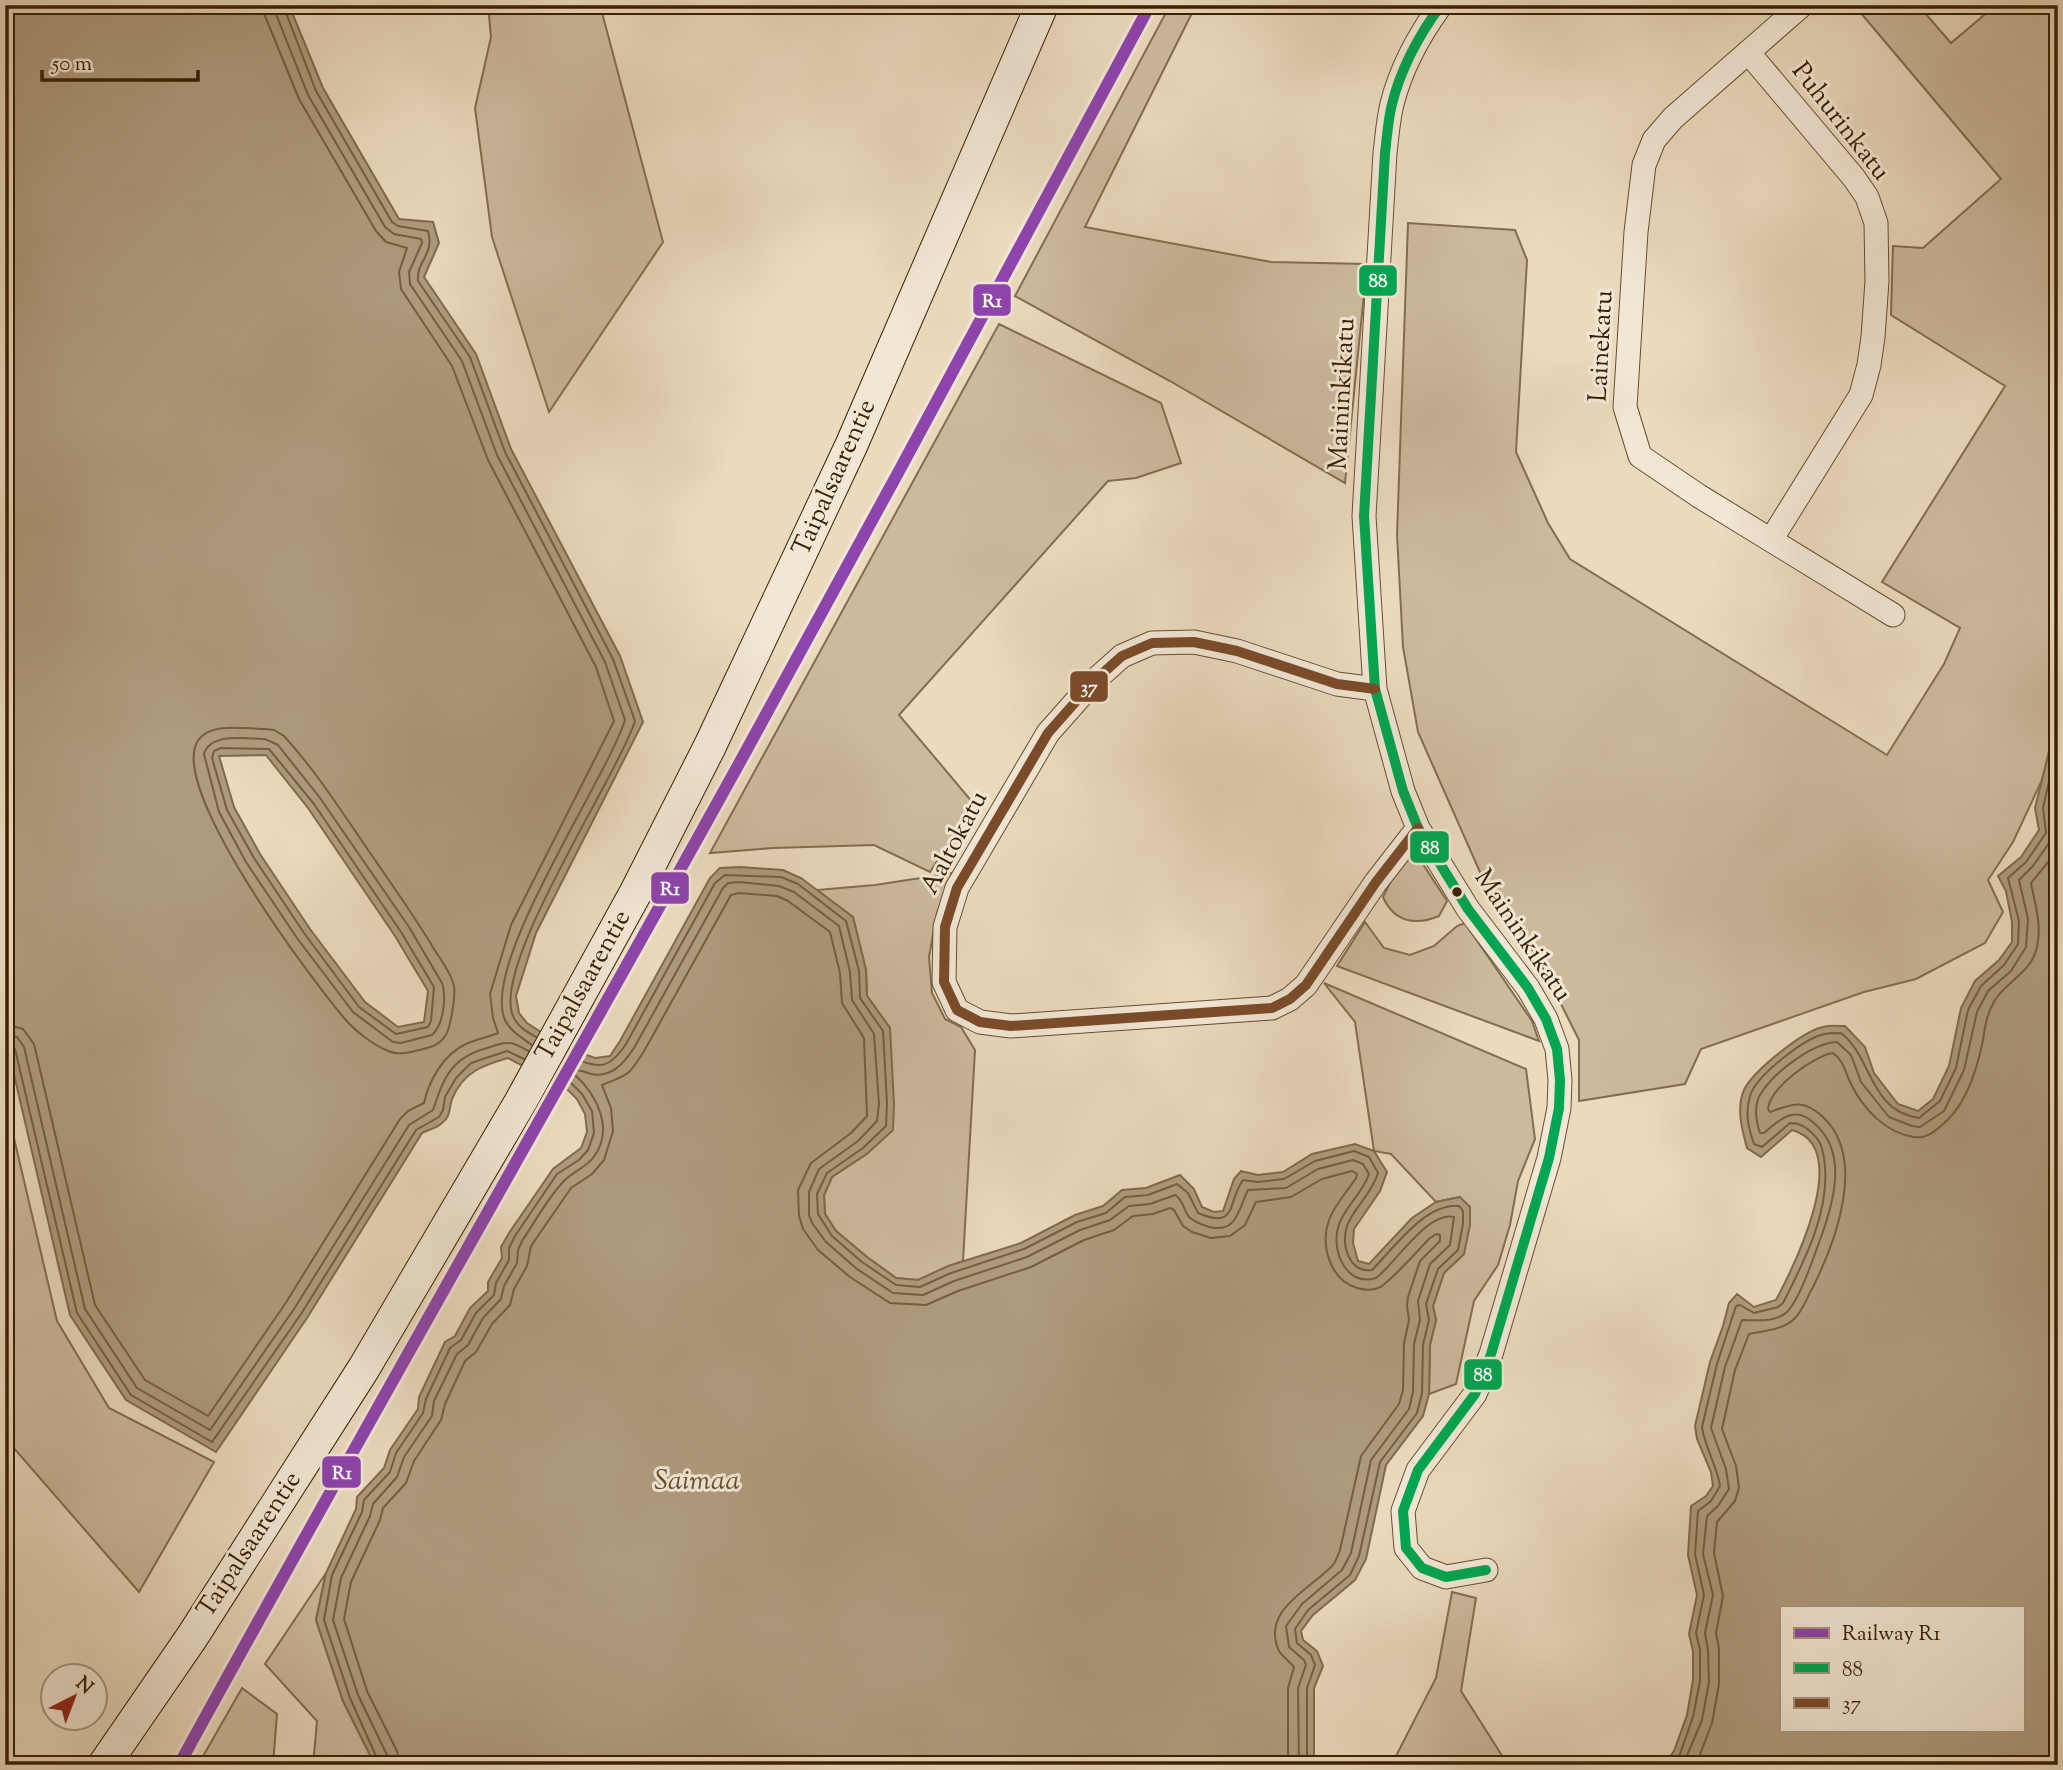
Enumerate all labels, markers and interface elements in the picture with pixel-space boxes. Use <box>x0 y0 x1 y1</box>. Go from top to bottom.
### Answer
scale bar <box>42 38 198 82</box>
text: 50 m <box>51 50 92 80</box>
street label: Puhurinkatu <box>1782 55 1898 189</box>
line badge: 88 <box>1358 264 1398 297</box>
text: 88 <box>1368 269 1388 296</box>
line badge: R1 <box>972 283 1012 317</box>
text: R1 <box>982 289 1003 316</box>
street label: Lainekatu <box>1581 289 1623 403</box>
street label: Maininkikatu <box>1321 317 1365 471</box>
street label: Taipalsaarentie <box>784 394 886 562</box>
line badge: 37 <box>1069 670 1109 703</box>
text: 37 <box>1080 675 1098 702</box>
street label: Aaltokatu <box>912 784 998 902</box>
line badge: 88 <box>1409 830 1450 864</box>
text: 88 <box>1420 836 1440 863</box>
street label: Maininkikatu <box>1464 862 1580 1010</box>
line badge: R1 <box>650 871 690 905</box>
text: R1 <box>660 877 681 904</box>
unlabelled marker <box>1450 885 1464 899</box>
street label: Taipalsaarentie <box>527 904 641 1068</box>
line badge: 88 <box>1463 1358 1503 1391</box>
text: 88 <box>1473 1363 1493 1390</box>
line badge: R1 <box>321 1455 362 1489</box>
text: R1 <box>332 1461 353 1488</box>
water label: Saimaa <box>654 1462 740 1502</box>
street label: Taipalsaarentie <box>189 1464 311 1626</box>
legend <box>1780 1606 2024 1732</box>
text: Railway R1 <box>1842 1620 1941 1650</box>
text: 88 <box>1842 1656 1863 1686</box>
north arrow <box>38 1662 108 1732</box>
text: N <box>69 1671 98 1701</box>
text: 37 <box>1842 1690 1861 1720</box>

